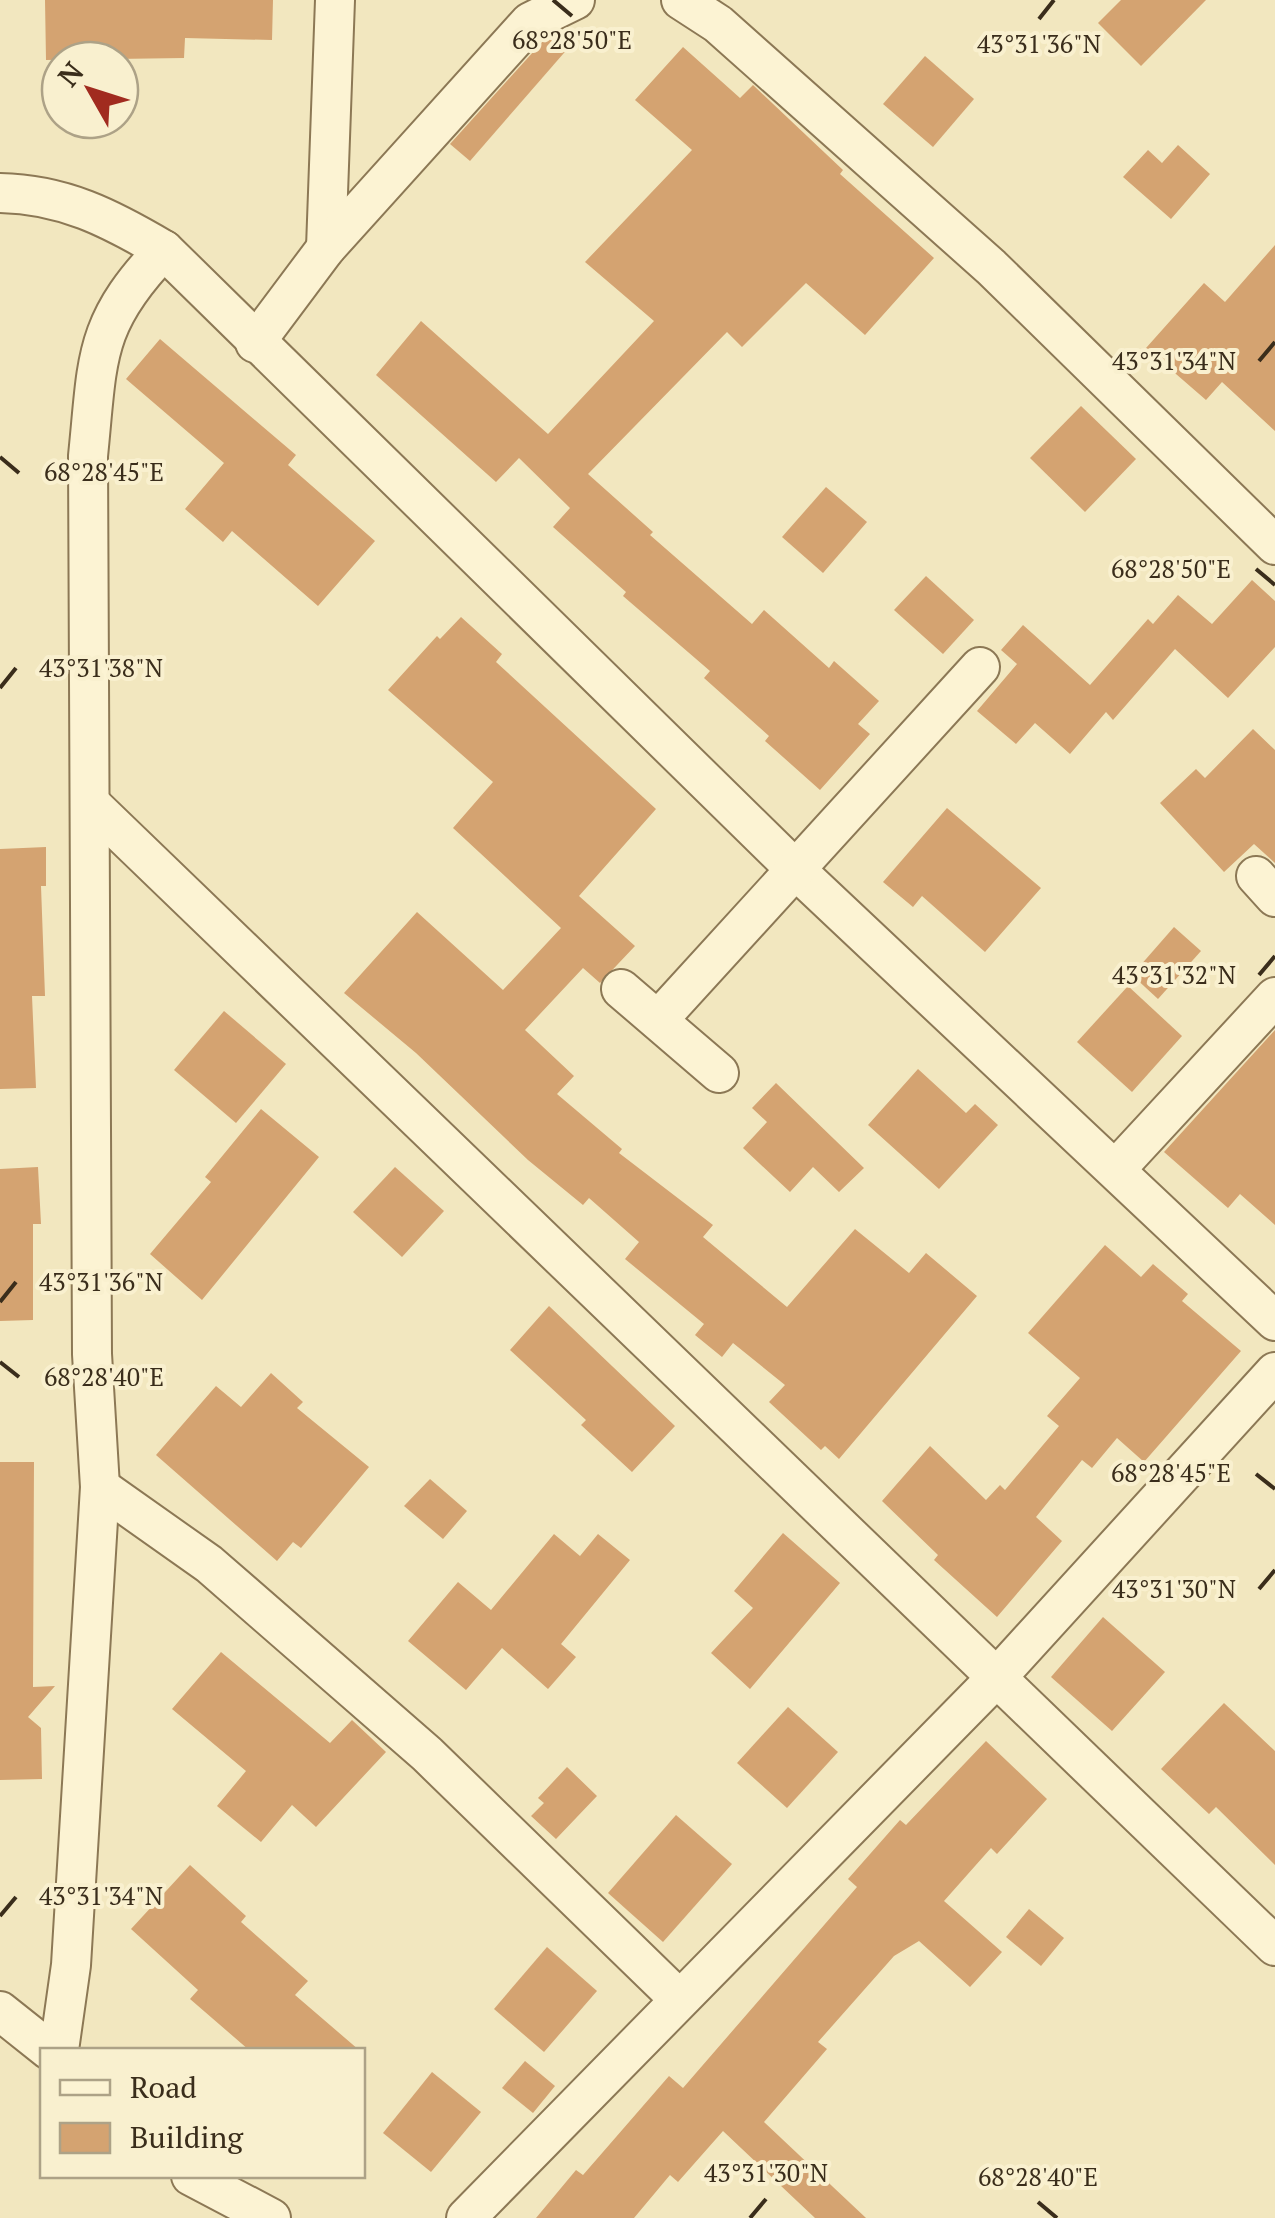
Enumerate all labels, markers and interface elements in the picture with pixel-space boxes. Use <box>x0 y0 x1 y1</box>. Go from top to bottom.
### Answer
text: 68°28'50"E <box>512 23 632 56</box>
text: 43°31'36"N <box>977 27 1101 60</box>
north arrow <box>40 40 140 140</box>
text: N <box>49 54 91 94</box>
text: 43°31'34"N <box>1112 344 1236 377</box>
text: 68°28'45"E <box>44 455 164 488</box>
text: 68°28'50"E <box>1111 552 1231 585</box>
text: 43°31'38"N <box>39 651 163 684</box>
text: 43°31'32"N <box>1112 958 1236 991</box>
text: 43°31'36"N <box>39 1265 163 1298</box>
text: 68°28'40"E <box>44 1360 164 1393</box>
text: 68°28'45"E <box>1111 1456 1231 1489</box>
text: 43°31'30"N <box>1112 1572 1236 1605</box>
text: 43°31'34"N <box>39 1879 163 1912</box>
legend <box>40 2048 365 2178</box>
text: Road <box>130 2067 197 2107</box>
text: Building <box>130 2117 244 2157</box>
text: 43°31'30"N <box>704 2156 828 2189</box>
text: 68°28'40"E <box>978 2160 1098 2193</box>

